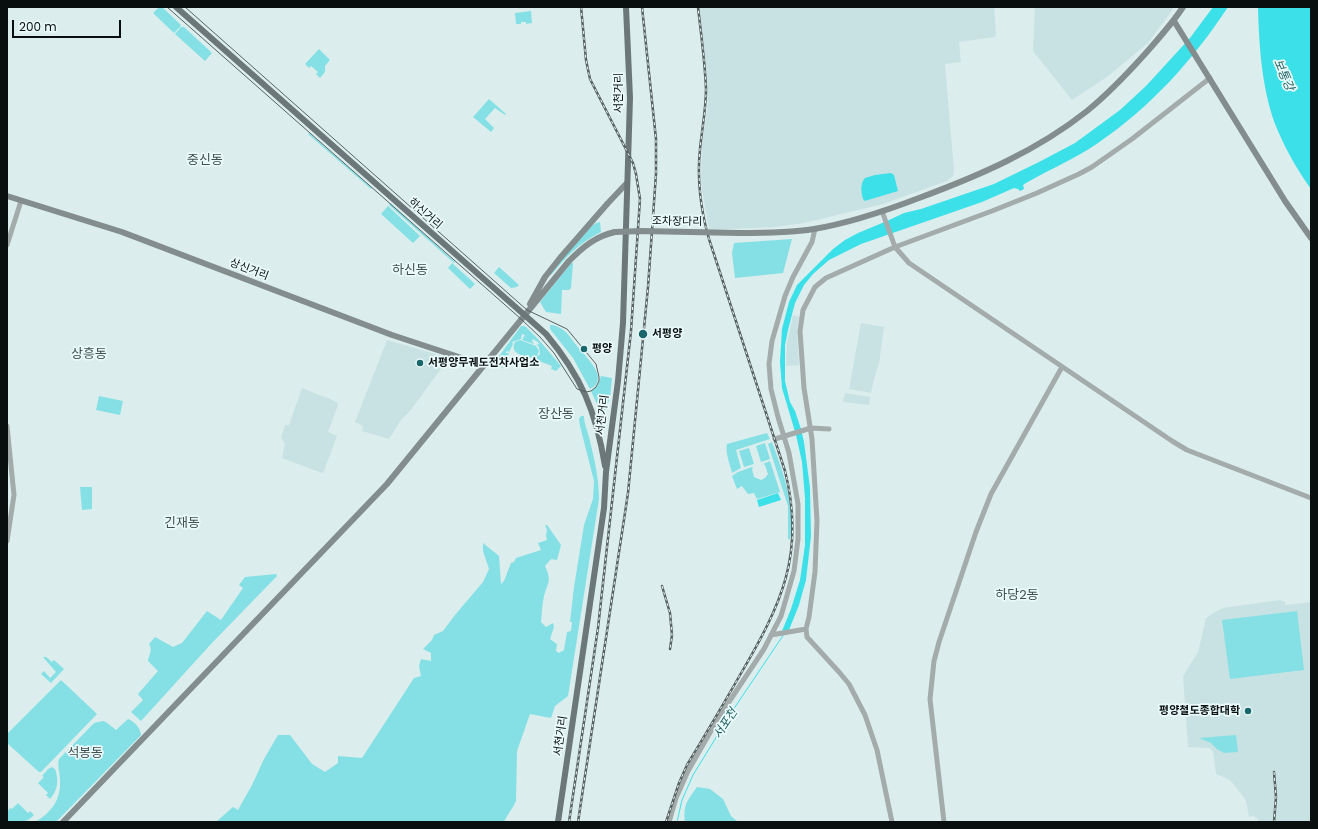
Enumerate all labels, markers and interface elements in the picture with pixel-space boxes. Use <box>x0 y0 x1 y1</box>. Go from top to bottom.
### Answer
scale bar <box>14 12 123 38</box>
text: 200 m <box>19 18 57 35</box>
water label: 보통강 <box>1270 57 1296 93</box>
street label: 서천거리 <box>612 73 626 113</box>
district label: 중신동 <box>187 153 223 169</box>
street label: 하신거리 <box>405 196 445 232</box>
street label: 조차장다리 <box>652 215 702 229</box>
street label: 상신거리 <box>228 257 270 283</box>
district label: 하신동 <box>392 263 428 279</box>
place label: 서평양 <box>652 327 682 341</box>
marker: 서평양 <box>637 328 649 340</box>
place label: 평양 <box>592 342 612 356</box>
marker: 평양 <box>579 344 589 354</box>
district label: 상흥동 <box>71 347 107 363</box>
place label: 서평양무궤도전차사업소 <box>428 356 539 370</box>
marker: 서평양무궤도전차사업소 <box>415 358 425 368</box>
street label: 서천거리 <box>594 394 612 436</box>
district label: 장산동 <box>538 407 574 423</box>
district label: 긴재동 <box>164 516 200 532</box>
district label: 하당2동 <box>995 588 1039 604</box>
place label: 평양철도종합대학 <box>1159 704 1240 718</box>
water label: 서포천 <box>711 706 741 742</box>
marker: 평양철도종합대학 <box>1243 706 1253 716</box>
street label: 서천거리 <box>552 715 570 757</box>
district label: 석봉동 <box>67 746 103 762</box>

